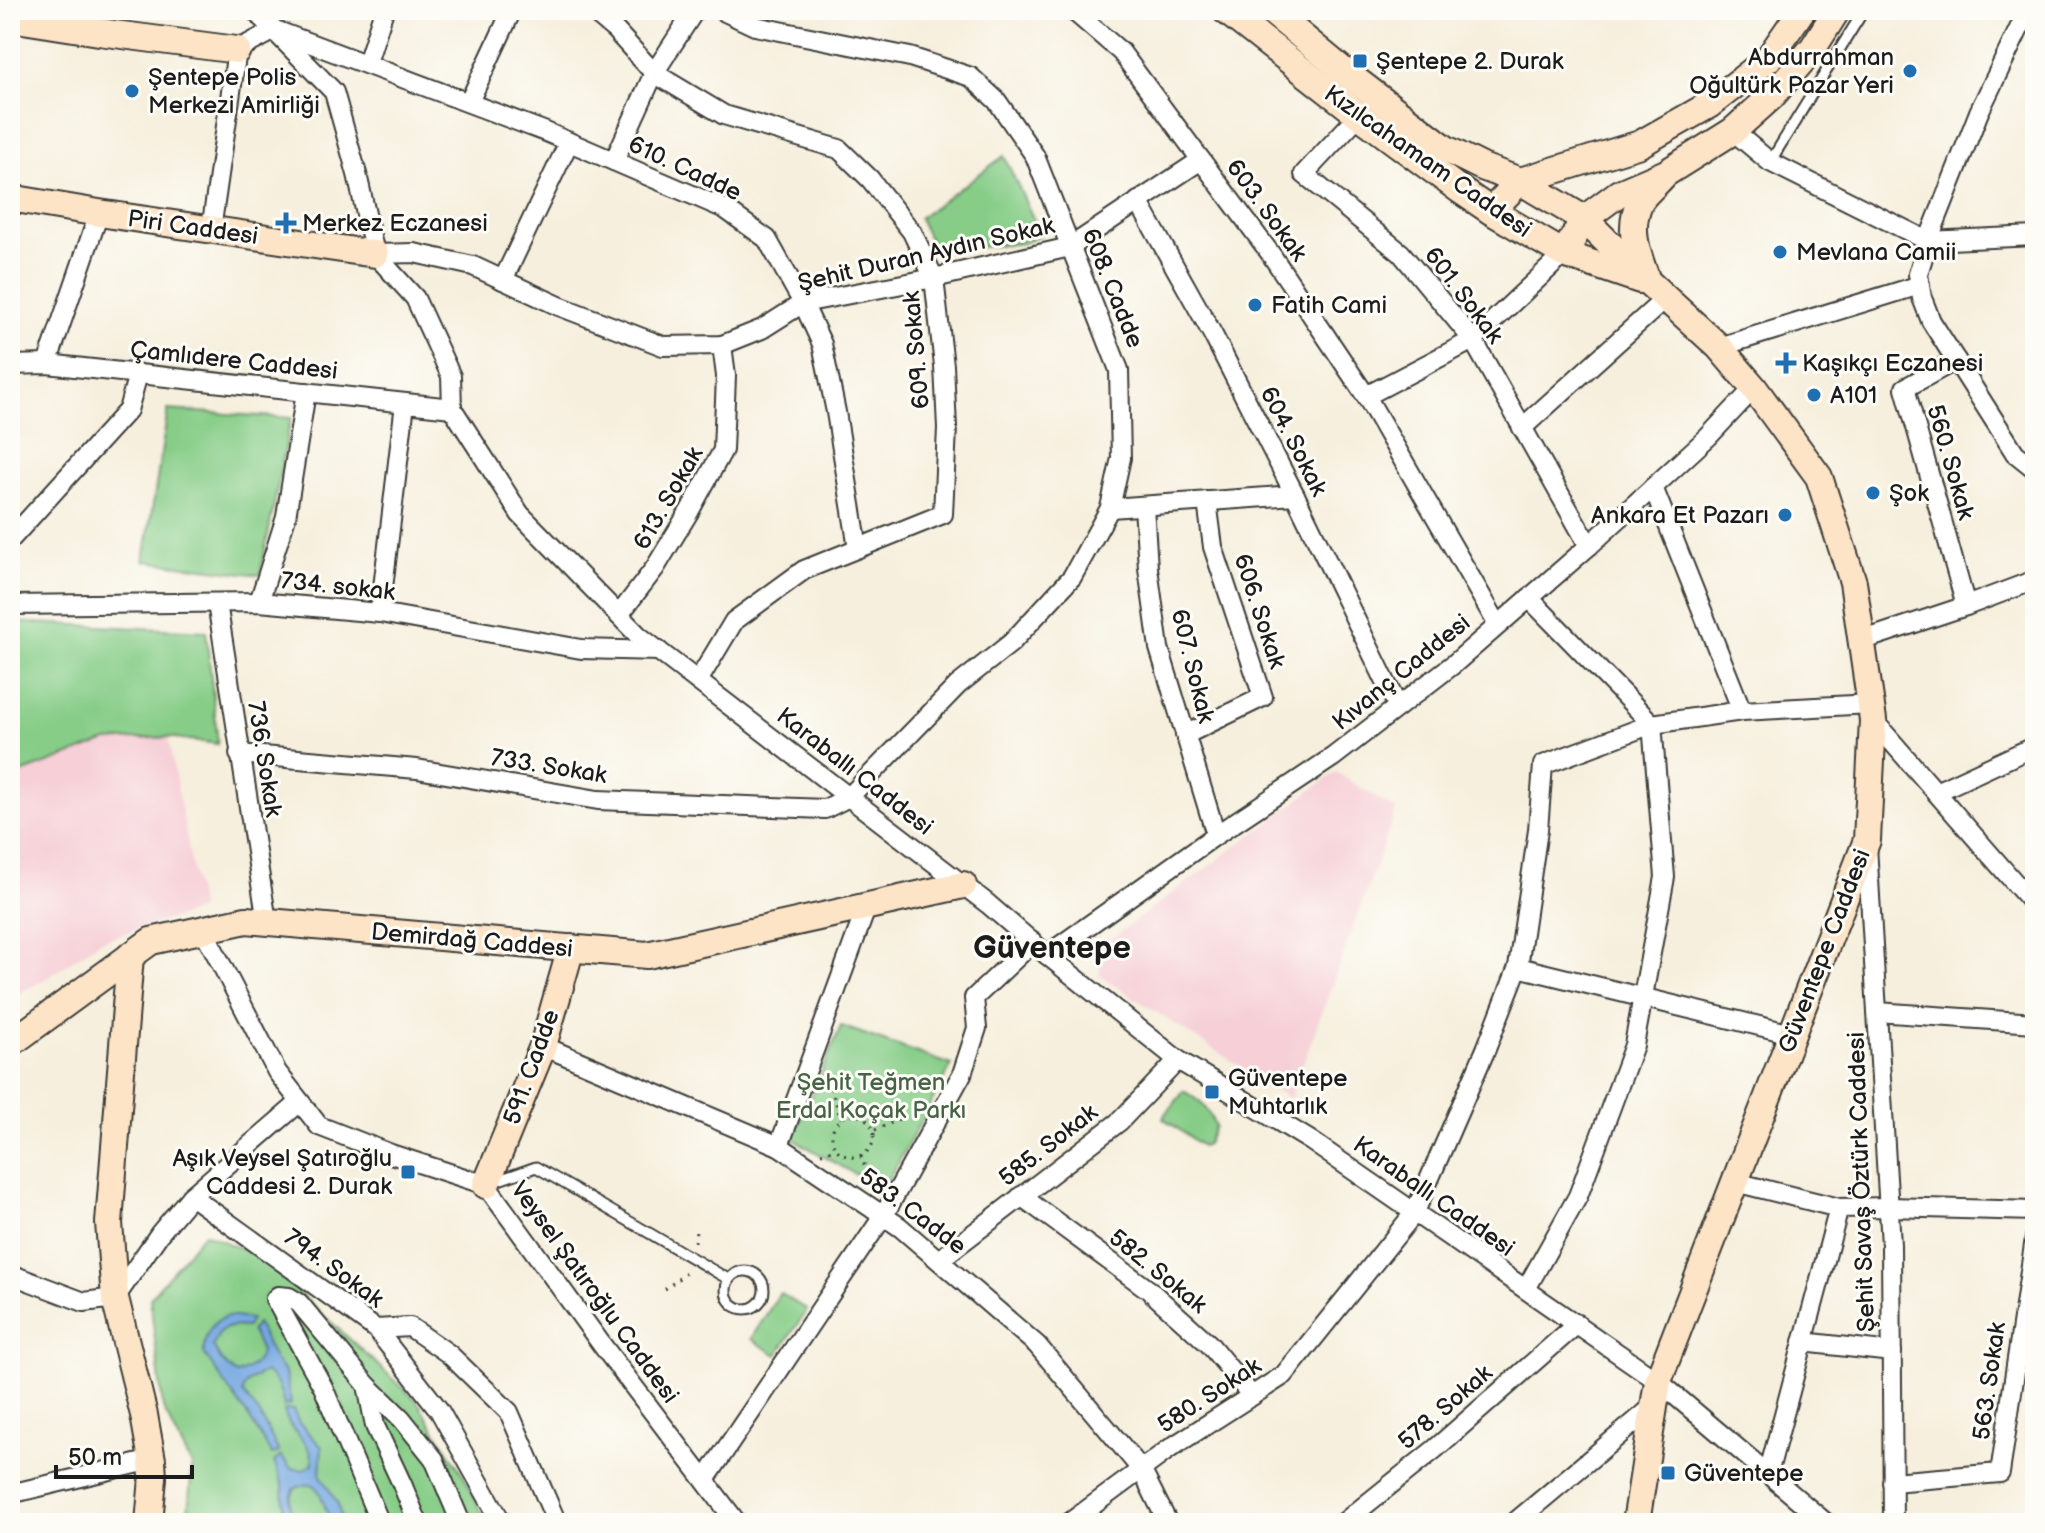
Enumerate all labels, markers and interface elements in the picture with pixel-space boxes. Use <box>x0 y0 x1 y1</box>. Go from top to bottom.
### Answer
place label: Abdurrahman Oğultürk Pazar Yeri <box>1689 43 1894 100</box>
place label: Şentepe 2. Durak <box>1376 47 1564 76</box>
marker: Şentepe 2. Durak <box>1351 52 1369 70</box>
marker: Abdurrahman Oğultürk Pazar Yeri <box>1901 62 1919 80</box>
place label: Şentepe Polis Merkezi Amirliği <box>148 63 320 120</box>
street label: Kızılcahamam Caddesi <box>1318 79 1537 244</box>
marker: Şentepe Polis Merkezi Amirliği <box>123 82 141 100</box>
street label: 610. Cadde <box>624 130 746 207</box>
street label: 603. Sokak <box>1220 154 1313 267</box>
street label: Piri Caddesi <box>126 204 260 251</box>
place label: Merkez Eczanesi <box>302 209 488 238</box>
street label: Şehit Duran Aydın Sokak <box>795 211 1057 298</box>
marker: Merkez Eczanesi <box>277 214 295 232</box>
street label: 608. Cadde <box>1075 224 1150 352</box>
place label: Mevlana Camii <box>1796 238 1956 267</box>
street label: 601. Sokak <box>1418 241 1510 350</box>
marker: Mevlana Camii <box>1771 243 1789 261</box>
street label: 609. Sokak <box>897 290 936 410</box>
place label: Fatih Cami <box>1271 291 1387 320</box>
marker: Fatih Cami <box>1246 296 1264 314</box>
street label: Çamlıdere Caddesi <box>129 335 339 386</box>
place label: Kaşıkçı Eczanesi <box>1802 349 1983 378</box>
marker: Kaşıkçı Eczanesi <box>1777 354 1795 372</box>
place label: A101 <box>1830 381 1877 410</box>
street label: 604. Sokak <box>1254 382 1334 501</box>
marker: A101 <box>1805 386 1823 404</box>
street label: 560. Sokak <box>1920 401 1981 523</box>
street label: 613. Sokak <box>627 441 710 555</box>
place label: Şok <box>1889 479 1929 508</box>
marker: Şok <box>1864 484 1882 502</box>
place label: Ankara Et Pazarı <box>1591 501 1769 530</box>
marker: Ankara Et Pazarı <box>1776 506 1794 524</box>
street label: 606. Sokak <box>1227 550 1292 672</box>
street label: 734. sokak <box>279 566 397 607</box>
street label: 607. Sokak <box>1164 606 1221 726</box>
street label: Kıvanç Caddesi <box>1327 608 1476 737</box>
street label: 736. Sokak <box>241 699 288 819</box>
street label: Karaballı Caddesi <box>771 701 939 841</box>
street label: 733. Sokak <box>489 743 609 790</box>
street label: Güventepe Caddesi <box>1772 845 1877 1057</box>
street label: Demirdağ Caddesi <box>370 917 574 964</box>
district label: Güventepe <box>973 929 1131 968</box>
street label: 591. Cadde <box>497 1006 566 1129</box>
street label: Şehit Savaş Öztürk Caddesi <box>1842 1032 1881 1332</box>
place label: Güventepe Muhtarlık <box>1228 1064 1348 1121</box>
park label: Şehit Teğmen Erdal Koçak Parkı <box>776 1068 966 1125</box>
marker: Güventepe Muhtarlık <box>1203 1083 1221 1101</box>
street label: 585. Sokak <box>993 1098 1104 1193</box>
street label: Karaballı Caddesi <box>1347 1130 1520 1263</box>
place label: Aşık Veysel Şatıroğlu Caddesi 2. Durak <box>173 1144 392 1201</box>
street label: 583. Cadde <box>854 1162 972 1261</box>
marker: Aşık Veysel Şatıroğlu Caddesi 2. Durak <box>399 1163 417 1181</box>
street label: Veysel Şatıroğlu Caddesi <box>504 1176 685 1409</box>
street label: 794. Sokak <box>278 1223 389 1314</box>
street label: 582. Sokak <box>1103 1223 1213 1320</box>
street label: 563. Sokak <box>1967 1320 2012 1442</box>
street label: 580. Sokak <box>1152 1351 1267 1440</box>
street label: 578. Sokak <box>1392 1359 1498 1456</box>
scale bar <box>56 1429 192 1479</box>
text: 50 m <box>68 1443 122 1472</box>
place label: Güventepe <box>1684 1459 1804 1488</box>
marker: Güventepe <box>1659 1464 1677 1482</box>

